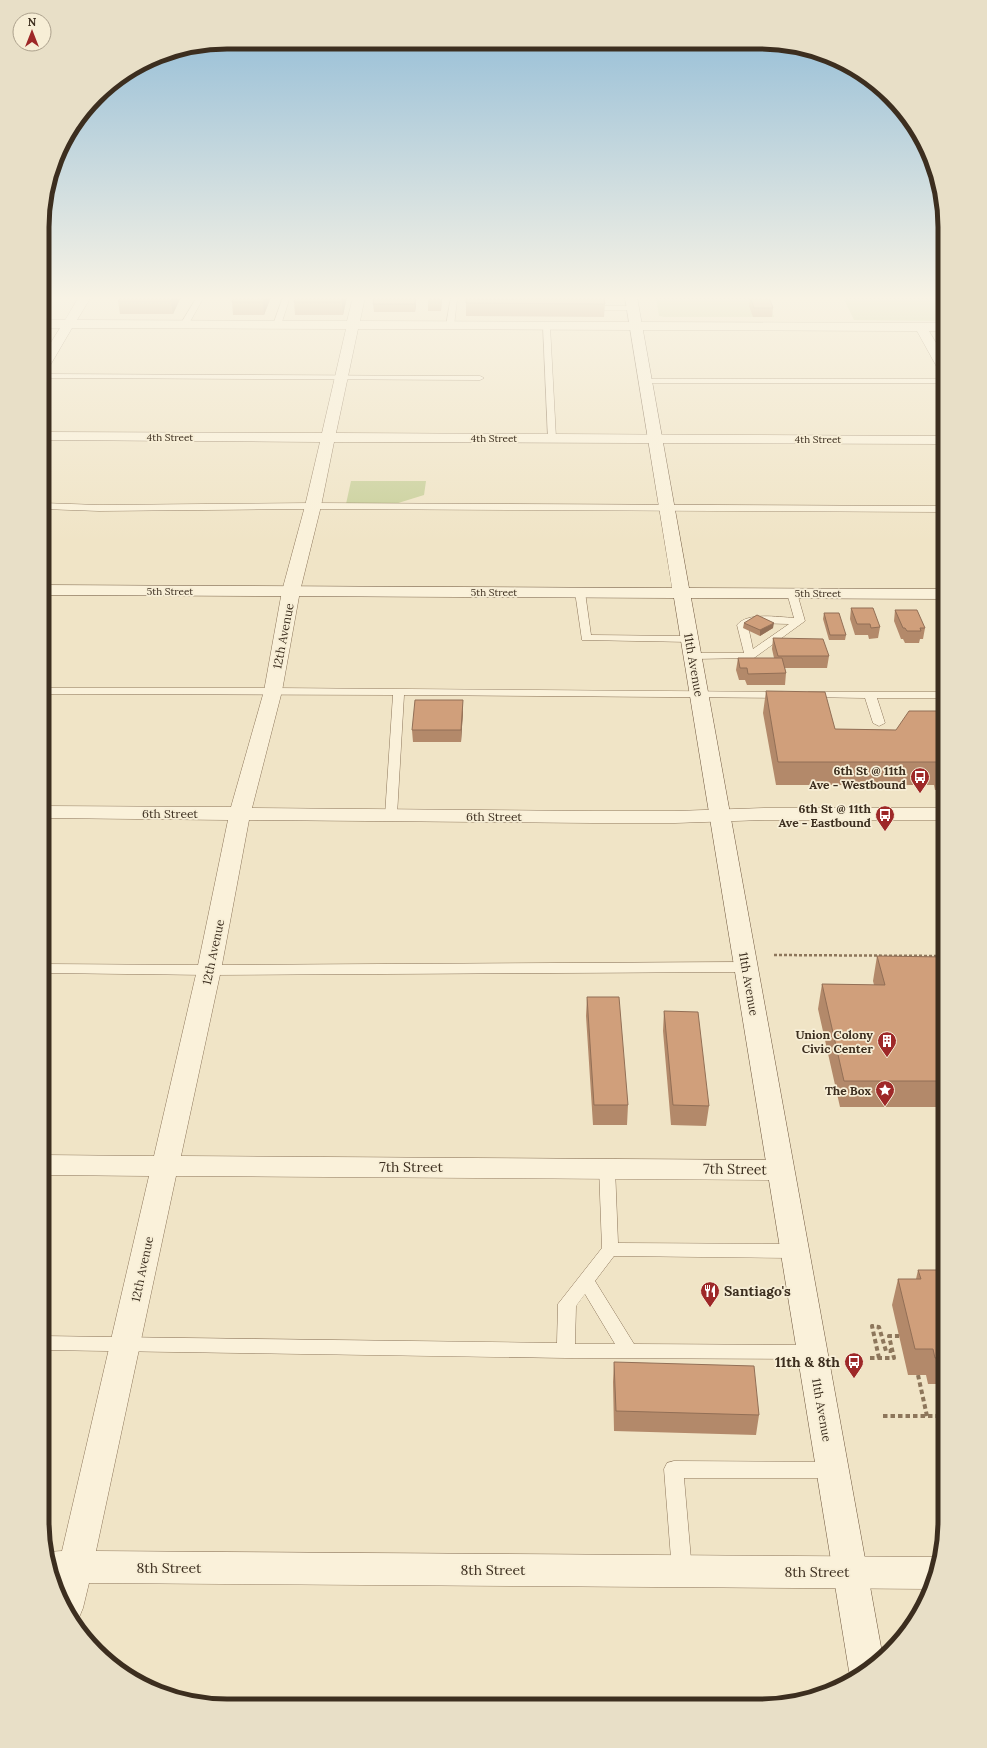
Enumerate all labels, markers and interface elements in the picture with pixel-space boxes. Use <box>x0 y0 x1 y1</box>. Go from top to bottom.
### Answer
north arrow <box>12 12 52 52</box>
text: N <box>28 15 37 29</box>
street label: 4th Street <box>147 431 193 444</box>
street label: 4th Street <box>471 432 517 445</box>
street label: 4th Street <box>795 433 841 446</box>
street label: 5th Street <box>147 585 193 598</box>
street label: 5th Street <box>471 586 517 599</box>
street label: 5th Street <box>795 587 841 600</box>
street label: 12th Avenue <box>269 601 297 670</box>
street label: 11th Avenue <box>681 632 707 699</box>
place label: 6th St @ 11th Ave - Westbound <box>809 763 907 792</box>
bus stop icon: 6th St @ 11th Ave - Westbound <box>909 766 931 794</box>
place label: 6th St @ 11th Ave - Eastbound <box>778 801 872 830</box>
bus stop icon: 6th St @ 11th Ave - Eastbound <box>874 804 896 832</box>
street label: 6th Street <box>142 806 198 821</box>
street label: 6th Street <box>466 809 522 824</box>
street label: 12th Avenue <box>199 917 227 986</box>
street label: 11th Avenue <box>736 951 762 1018</box>
place label: Union Colony Civic Center <box>795 1027 873 1056</box>
building icon: Union Colony Civic Center <box>876 1030 898 1058</box>
place icon: The Box <box>874 1079 896 1107</box>
place label: The Box <box>825 1083 871 1098</box>
street label: 7th Street <box>379 1158 443 1176</box>
street label: 7th Street <box>703 1159 768 1179</box>
street label: 12th Avenue <box>128 1234 156 1303</box>
restaurant icon: Santiago's <box>699 1280 721 1308</box>
place label: Santiago's <box>724 1282 791 1300</box>
bus stop icon: 11th & 8th <box>843 1351 865 1379</box>
place label: 11th & 8th <box>775 1353 840 1371</box>
street label: 11th Avenue <box>809 1377 835 1444</box>
street label: 8th Street <box>136 1559 202 1577</box>
street label: 8th Street <box>460 1561 526 1579</box>
street label: 8th Street <box>784 1563 850 1581</box>

